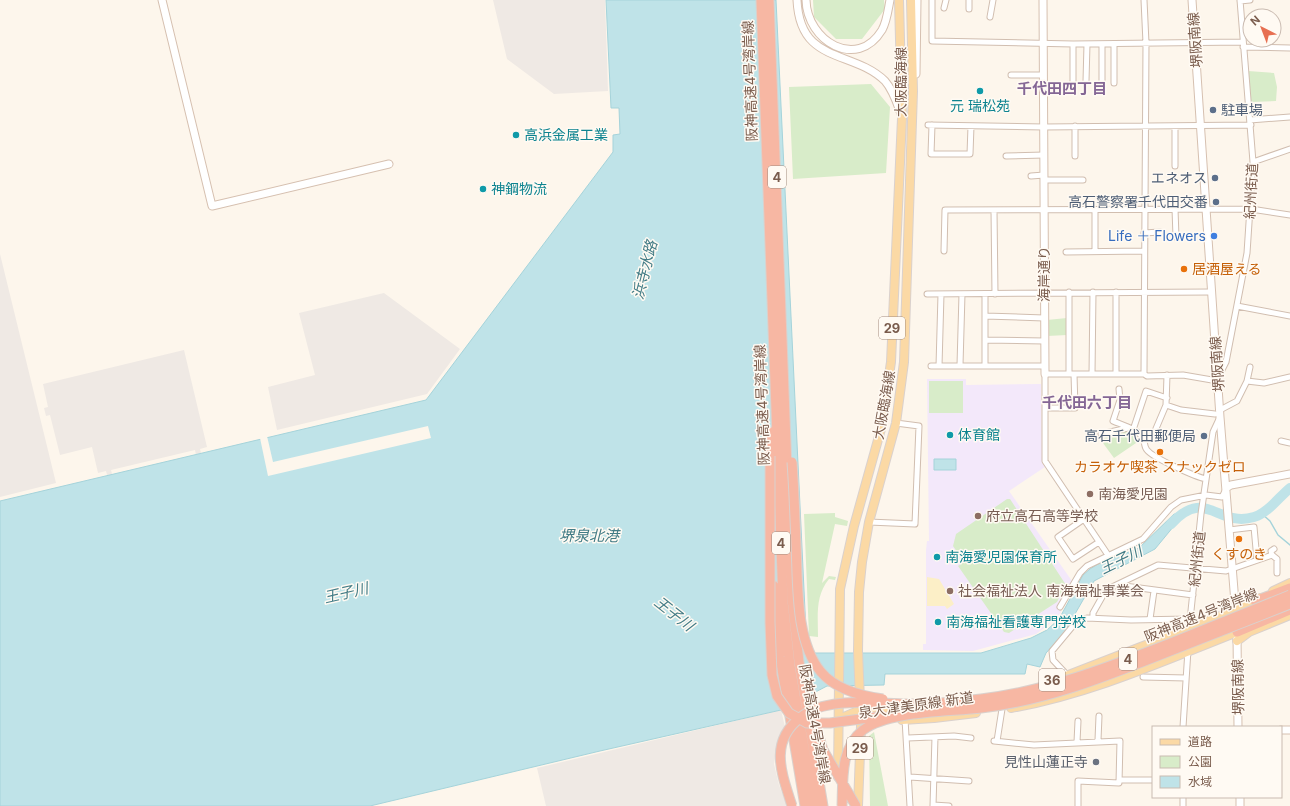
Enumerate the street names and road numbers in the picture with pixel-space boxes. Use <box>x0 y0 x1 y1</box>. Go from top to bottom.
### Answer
street label: 堺阪南線 <box>1184 12 1205 69</box>
street label: 阪神高速4号湾岸線 <box>739 20 760 142</box>
street label: 大阪臨海線 <box>892 47 909 117</box>
street label: 紀州街道 <box>1241 163 1260 219</box>
road number: 4 <box>768 166 786 188</box>
street label: 海岸通り <box>1035 246 1052 302</box>
road number: 29 <box>879 317 905 339</box>
street label: 堺阪南線 <box>1206 336 1227 393</box>
street label: 阪神高速4号湾岸線 <box>751 344 772 466</box>
street label: 大阪臨海線 <box>869 369 898 441</box>
street label: 紀州街道 <box>1185 530 1208 588</box>
road number: 4 <box>772 532 790 554</box>
street label: 阪神高速4号湾岸線 <box>1142 584 1260 645</box>
road number: 4 <box>1119 648 1137 670</box>
street label: 堺阪南線 <box>1229 659 1246 715</box>
street label: 阪神高速4号湾岸線 <box>797 663 834 785</box>
road number: 36 <box>1039 669 1065 691</box>
street label: 泉大津美原線 新道 <box>857 688 975 721</box>
road number: 29 <box>847 737 873 759</box>

